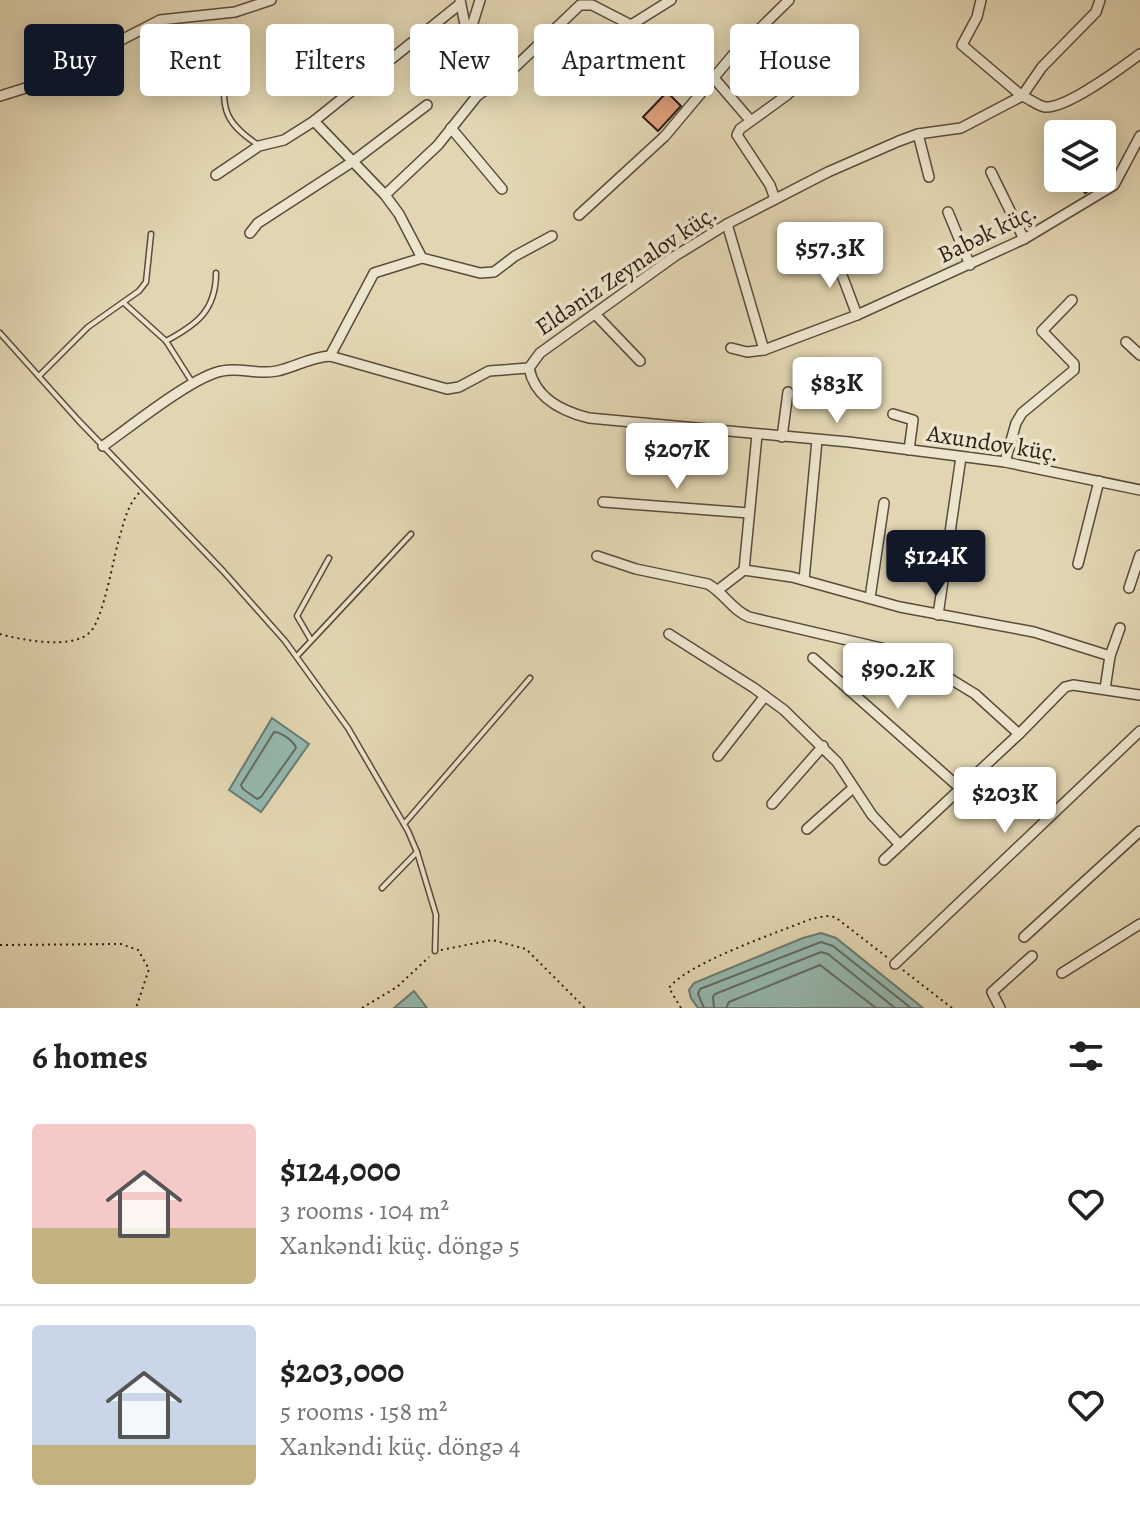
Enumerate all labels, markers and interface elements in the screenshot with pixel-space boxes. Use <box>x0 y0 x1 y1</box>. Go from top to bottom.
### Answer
chip: Buy <box>24 24 124 96</box>
chip: Rent <box>140 24 250 96</box>
chip: Filters <box>266 24 394 96</box>
chip: New <box>410 24 518 96</box>
chip: Apartment <box>534 24 714 96</box>
chip: House <box>730 24 859 96</box>
map controls <box>1044 120 1116 192</box>
button: layers <box>1044 120 1116 192</box>
street label: Babək küç. <box>932 195 1042 271</box>
street label: Eldəniz Zeynalov küç. <box>529 197 723 343</box>
pin: $57.3K <box>765 222 895 290</box>
text: $57.3K <box>795 230 865 265</box>
pin: $83K <box>790 357 884 425</box>
text: $83K <box>811 365 863 400</box>
street label: Axundov küç. <box>924 417 1061 469</box>
pin: $207K <box>621 423 733 491</box>
text: $207K <box>644 431 710 466</box>
pin: $124K <box>880 530 992 598</box>
text: $124K <box>904 538 968 573</box>
pin: $90.2K <box>833 643 963 711</box>
text: $90.2K <box>861 651 935 686</box>
pin: $203K <box>949 767 1061 835</box>
text: $203K <box>972 775 1038 810</box>
text: 6 homes <box>32 1033 148 1080</box>
icon: filters <box>1064 1034 1108 1078</box>
text: $124,000 <box>280 1146 401 1193</box>
icon: home <box>96 1156 192 1252</box>
icon: heart <box>1064 1182 1108 1226</box>
text: 3 rooms · 104 m² <box>280 1193 449 1228</box>
text: Xankəndi küç. döngə 5 <box>280 1228 520 1263</box>
text: $203,000 <box>280 1347 404 1394</box>
icon: home <box>96 1357 192 1453</box>
icon: heart <box>1064 1383 1108 1427</box>
text: 5 rooms · 158 m² <box>280 1394 447 1429</box>
text: Xankəndi küç. döngə 4 <box>280 1429 520 1464</box>

